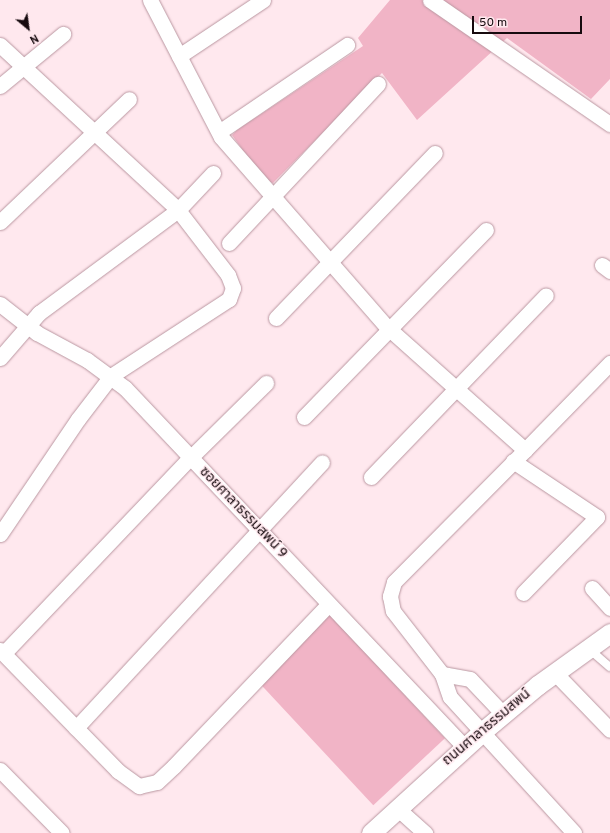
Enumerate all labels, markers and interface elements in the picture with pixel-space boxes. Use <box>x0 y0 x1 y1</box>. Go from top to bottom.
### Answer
north arrow <box>8 8 48 48</box>
scale bar <box>474 8 584 34</box>
text: 50 m <box>479 15 507 31</box>
text: N <box>27 30 41 47</box>
street label: ซอยศาลาธรรมสพน์ 9 <box>195 464 291 562</box>
street label: ถนนศาลาธรรมสพน์ <box>439 686 535 770</box>

